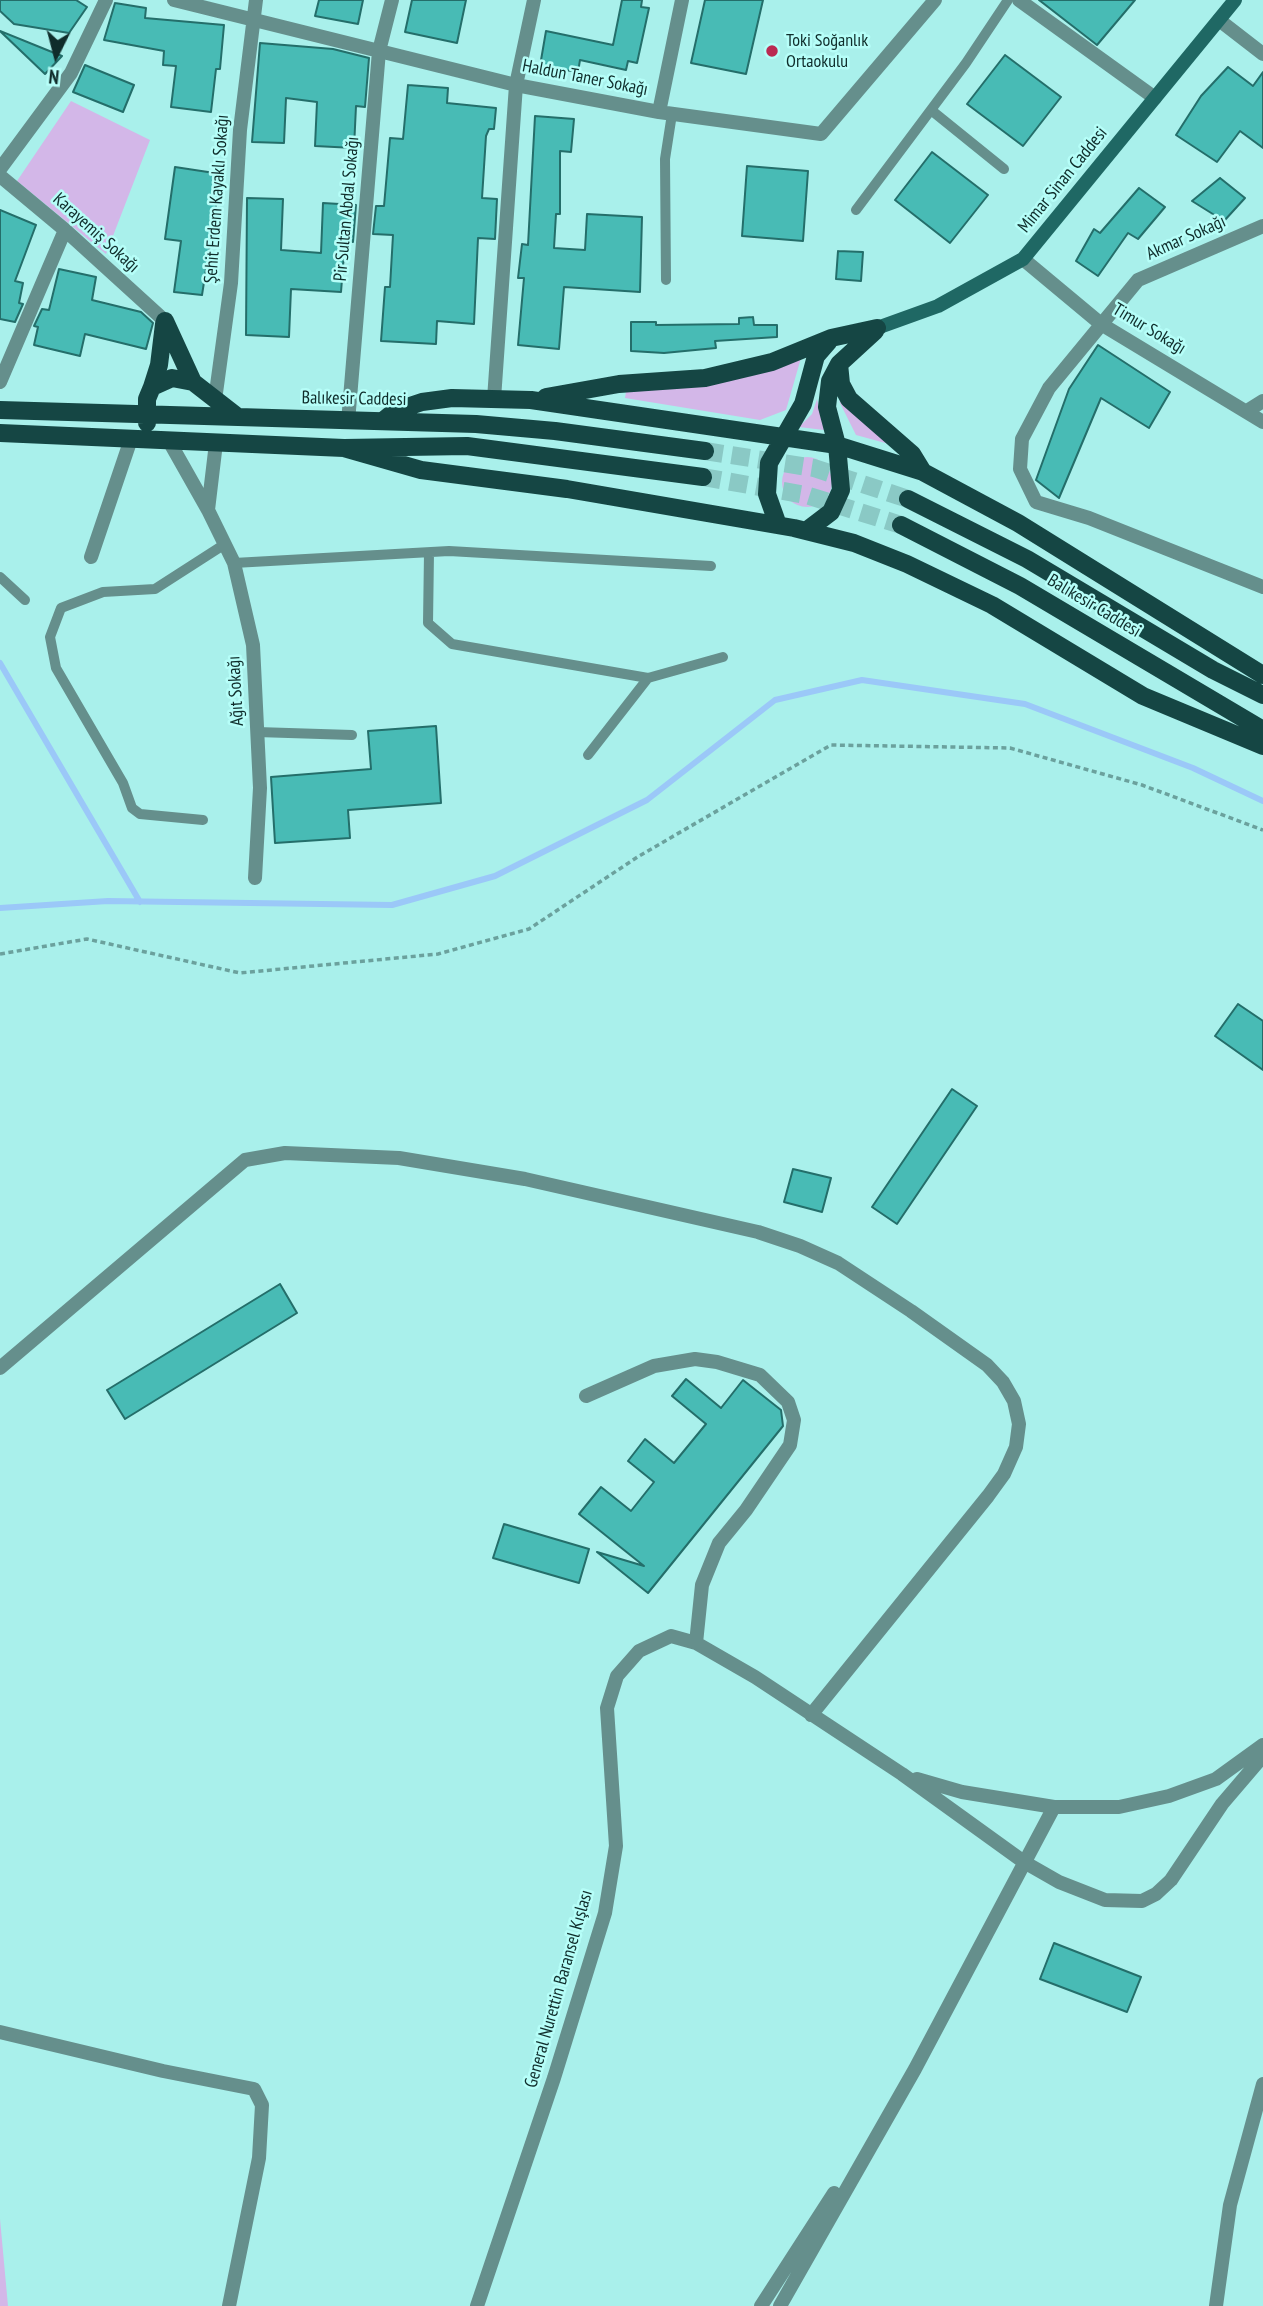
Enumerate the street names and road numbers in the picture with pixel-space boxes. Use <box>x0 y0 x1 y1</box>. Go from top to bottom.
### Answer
street label: Haldun Taner Sokağı <box>520 55 650 101</box>
street label: Şehit Erdem Kayaklı Sokağı <box>200 114 234 284</box>
street label: Mimar Sinan Caddesi <box>1014 123 1112 237</box>
street label: Pir Sultan Abdal Sokağı <box>330 136 364 282</box>
street label: Karayemiş Sokağı <box>48 189 144 277</box>
street label: Akmar Sokağı <box>1143 211 1229 265</box>
street label: Timur Sokağı <box>1108 299 1190 359</box>
street label: Balıkesir Caddesi <box>301 387 407 411</box>
street label: Balıkesir Caddesi <box>1043 570 1145 642</box>
street label: Ağıt Sokağı <box>223 655 249 727</box>
street label: General Nurettin Baransel Kışlası <box>520 1888 598 2090</box>

